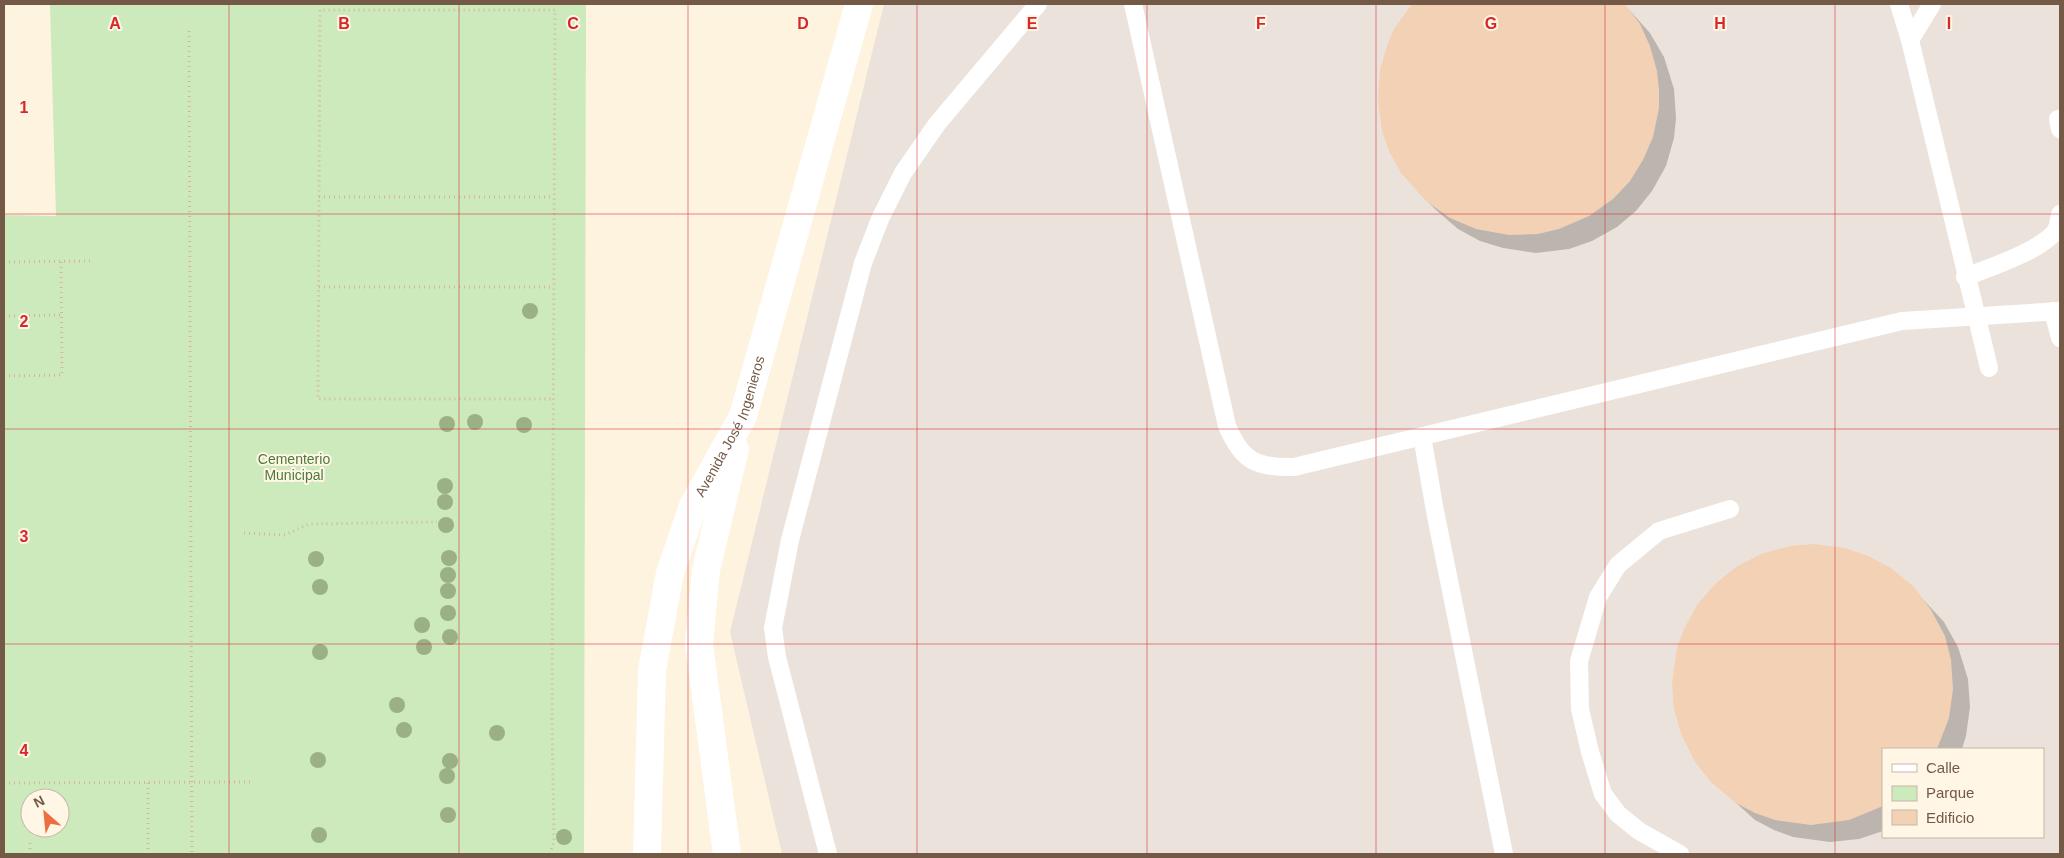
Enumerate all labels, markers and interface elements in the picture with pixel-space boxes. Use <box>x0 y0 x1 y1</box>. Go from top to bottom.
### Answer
text: A <box>109 15 121 32</box>
text: B <box>338 15 350 32</box>
text: C <box>567 15 579 32</box>
text: D <box>797 15 809 32</box>
text: E <box>1027 15 1038 32</box>
text: F <box>1256 15 1266 32</box>
text: G <box>1485 15 1497 32</box>
text: H <box>1714 15 1726 32</box>
text: I <box>1947 15 1951 32</box>
text: 1 <box>20 99 29 116</box>
text: 2 <box>20 313 29 330</box>
street label: Avenida José Ingenieros <box>692 354 768 500</box>
park label: Cementerio Municipal <box>258 451 330 483</box>
text: 3 <box>20 528 29 545</box>
text: 4 <box>20 742 29 759</box>
legend <box>1882 748 2044 838</box>
text: Calle <box>1926 759 1960 776</box>
text: Parque <box>1926 784 1974 801</box>
north arrow <box>20 788 70 838</box>
text: N <box>31 792 47 811</box>
text: Edificio <box>1926 809 1974 826</box>

